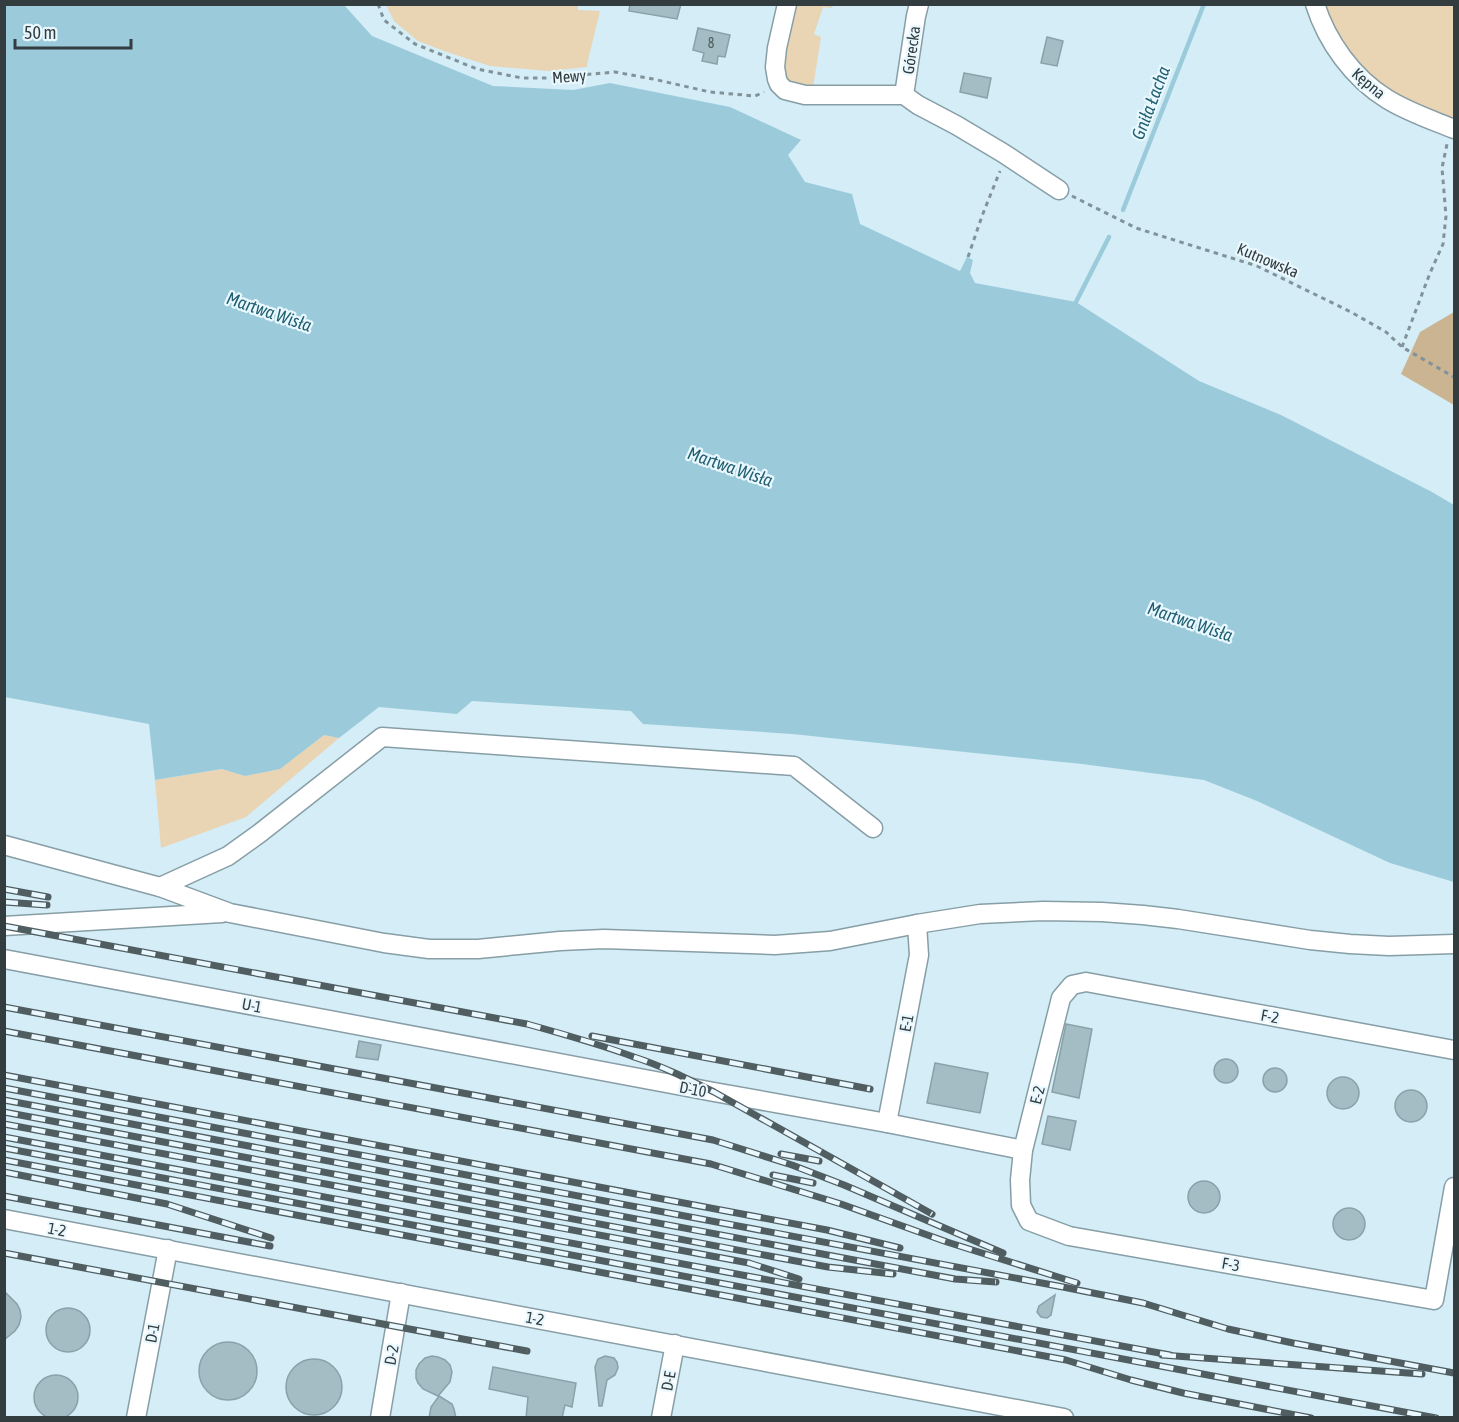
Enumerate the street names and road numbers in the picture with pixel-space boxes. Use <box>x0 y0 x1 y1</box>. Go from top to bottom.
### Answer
street label: Górecka <box>899 25 923 75</box>
street label: Kępna <box>1348 64 1389 103</box>
street label: Mewy <box>551 66 587 87</box>
street label: Kutnowska <box>1235 239 1301 281</box>
street label: U-1 <box>240 994 264 1016</box>
street label: F-2 <box>1260 1006 1280 1026</box>
street label: E-1 <box>895 1013 917 1033</box>
street label: D-10 <box>678 1078 708 1100</box>
street label: E-2 <box>1026 1084 1048 1106</box>
street label: 1-2 <box>46 1218 68 1240</box>
street label: F-3 <box>1221 1254 1241 1274</box>
street label: 1-2 <box>524 1307 546 1329</box>
street label: D-1 <box>141 1322 163 1344</box>
street label: D-2 <box>380 1343 402 1367</box>
street label: D-E <box>657 1369 679 1392</box>

